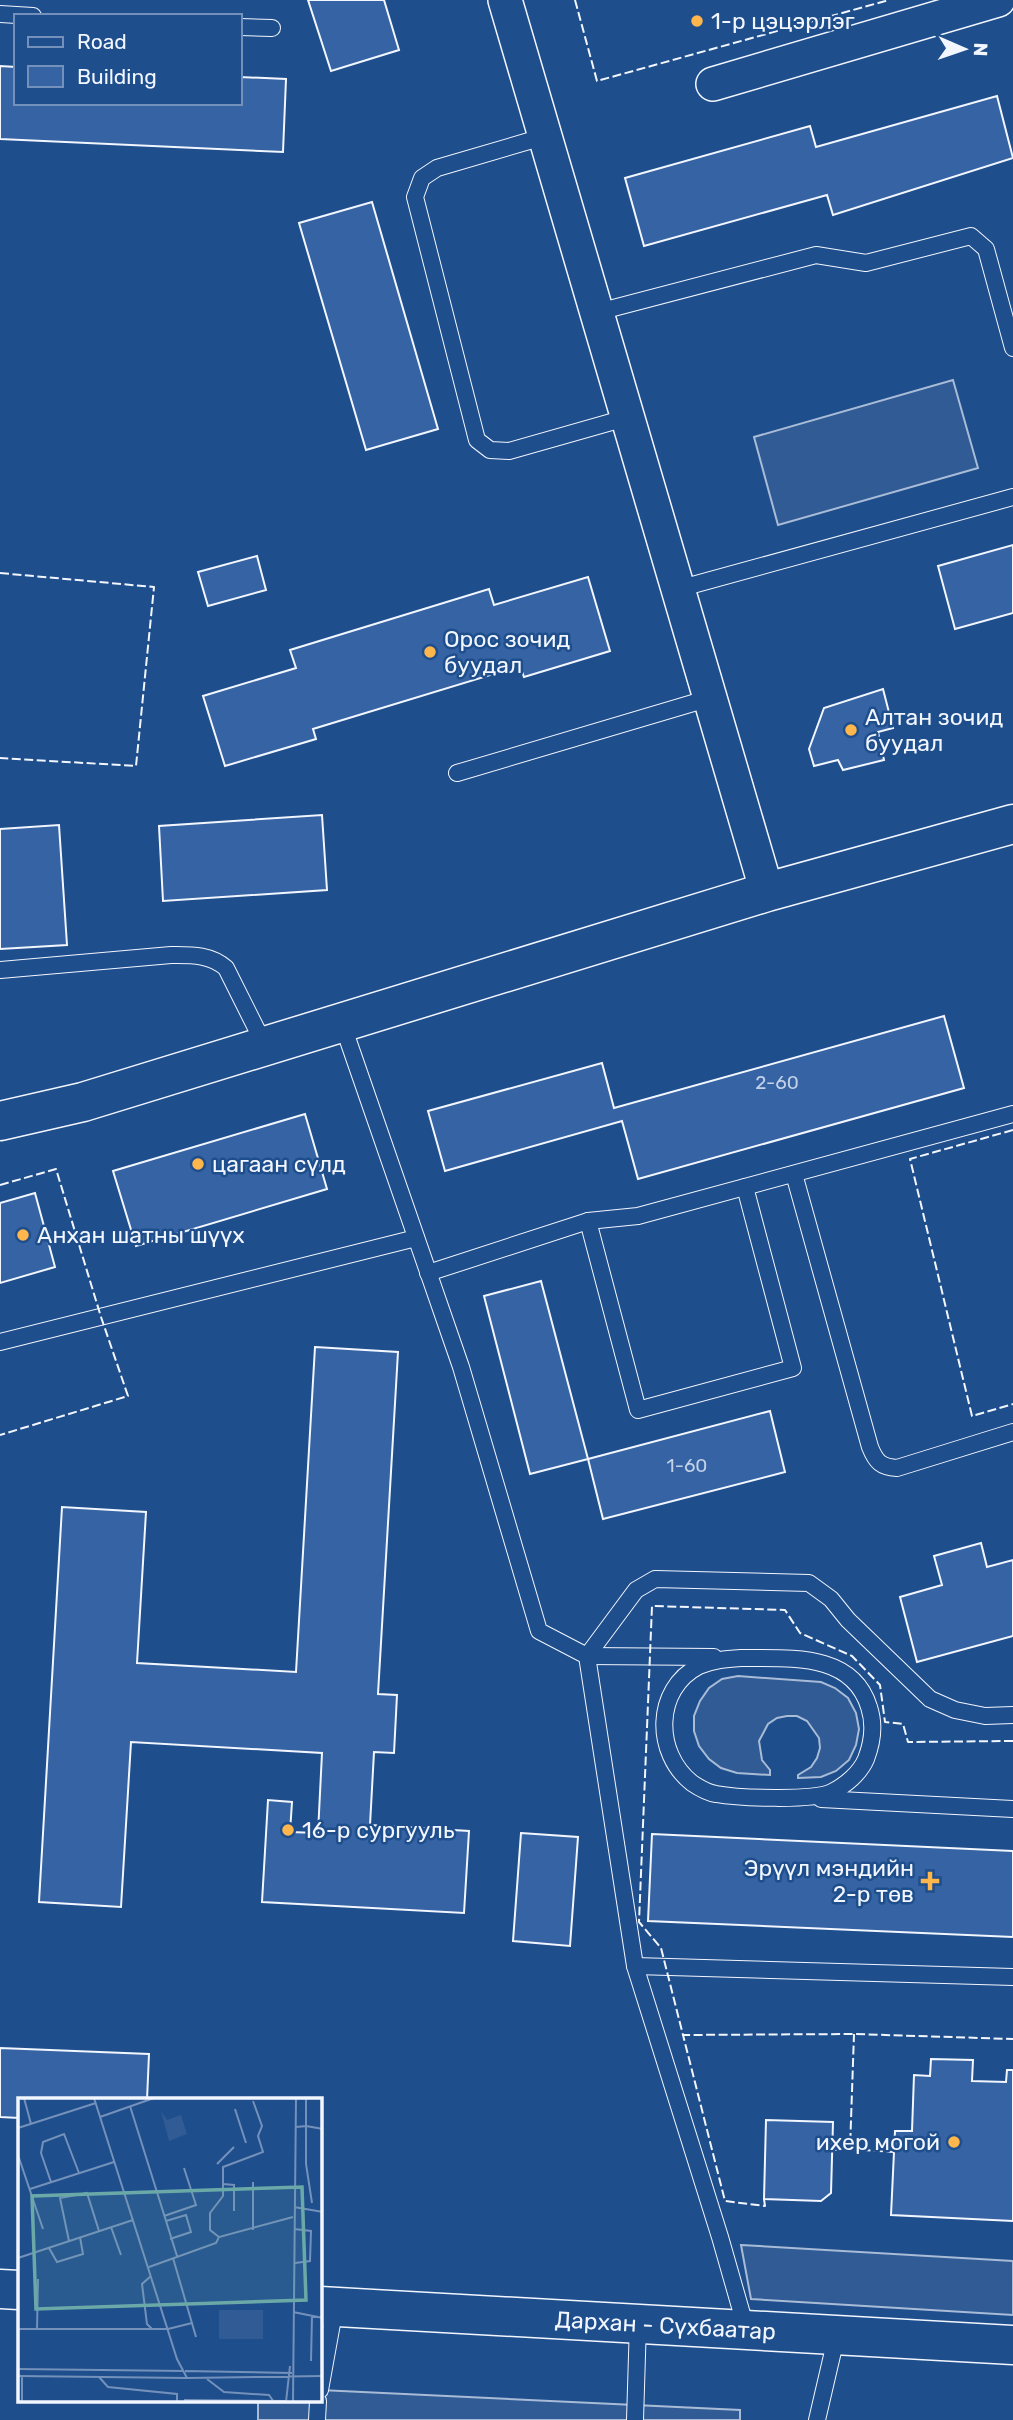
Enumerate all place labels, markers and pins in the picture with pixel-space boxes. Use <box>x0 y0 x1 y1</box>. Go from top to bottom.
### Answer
place label: 1-р цэцэрлэг <box>711 7 855 35</box>
marker: 1-р цэцэрлэг <box>689 13 705 29</box>
place label: Орос зочид буудал <box>444 625 570 679</box>
marker: Орос зочид буудал <box>422 644 438 660</box>
place label: Алтан зочид буудал <box>865 703 1003 757</box>
marker: Алтан зочид буудал <box>843 722 859 738</box>
place label: цагаан сүлд <box>212 1150 346 1178</box>
marker: цагаан сүлд <box>190 1156 206 1172</box>
place label: Анхан шатны шүүх <box>37 1221 245 1249</box>
marker: Анхан шатны шүүх <box>15 1227 31 1243</box>
place label: 16-р сургууль <box>302 1816 454 1844</box>
marker: 16-р сургууль <box>280 1822 296 1838</box>
place label: Эрүүл мэндийн 2-р төв <box>744 1854 914 1908</box>
marker: Эрүүл мэндийн 2-р төв <box>920 1871 940 1891</box>
place label: ихер могой <box>816 2128 940 2156</box>
marker: ихер могой <box>946 2134 962 2150</box>

